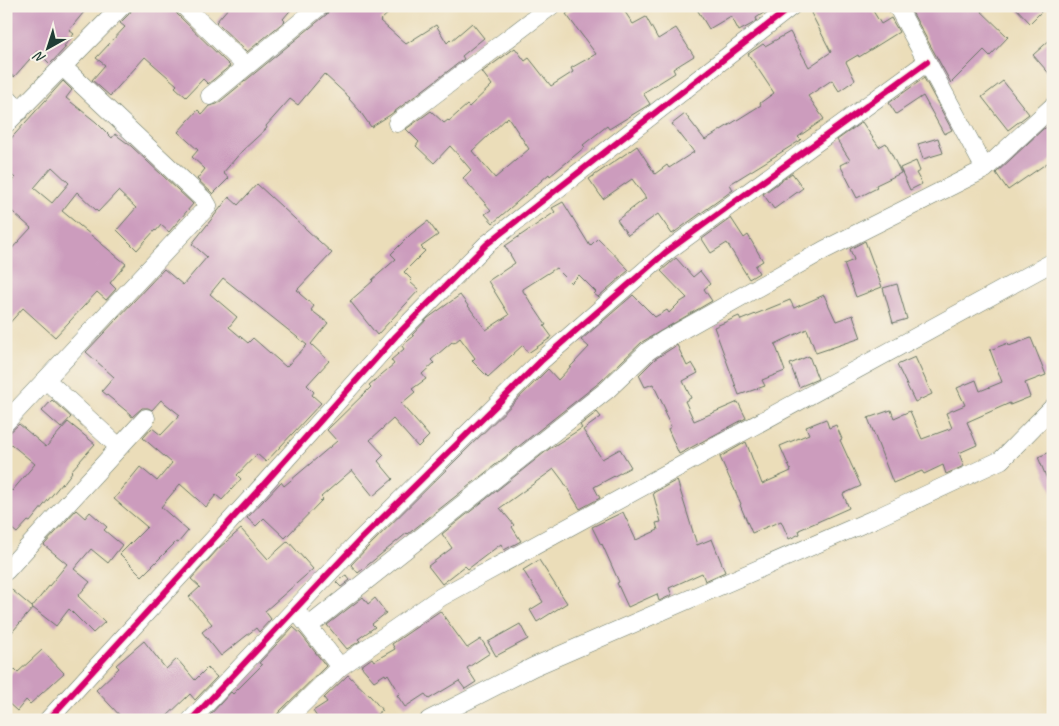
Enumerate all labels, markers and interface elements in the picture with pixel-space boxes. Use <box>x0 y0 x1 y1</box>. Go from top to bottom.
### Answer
north arrow <box>22 22 72 72</box>
text: N <box>30 47 49 67</box>

